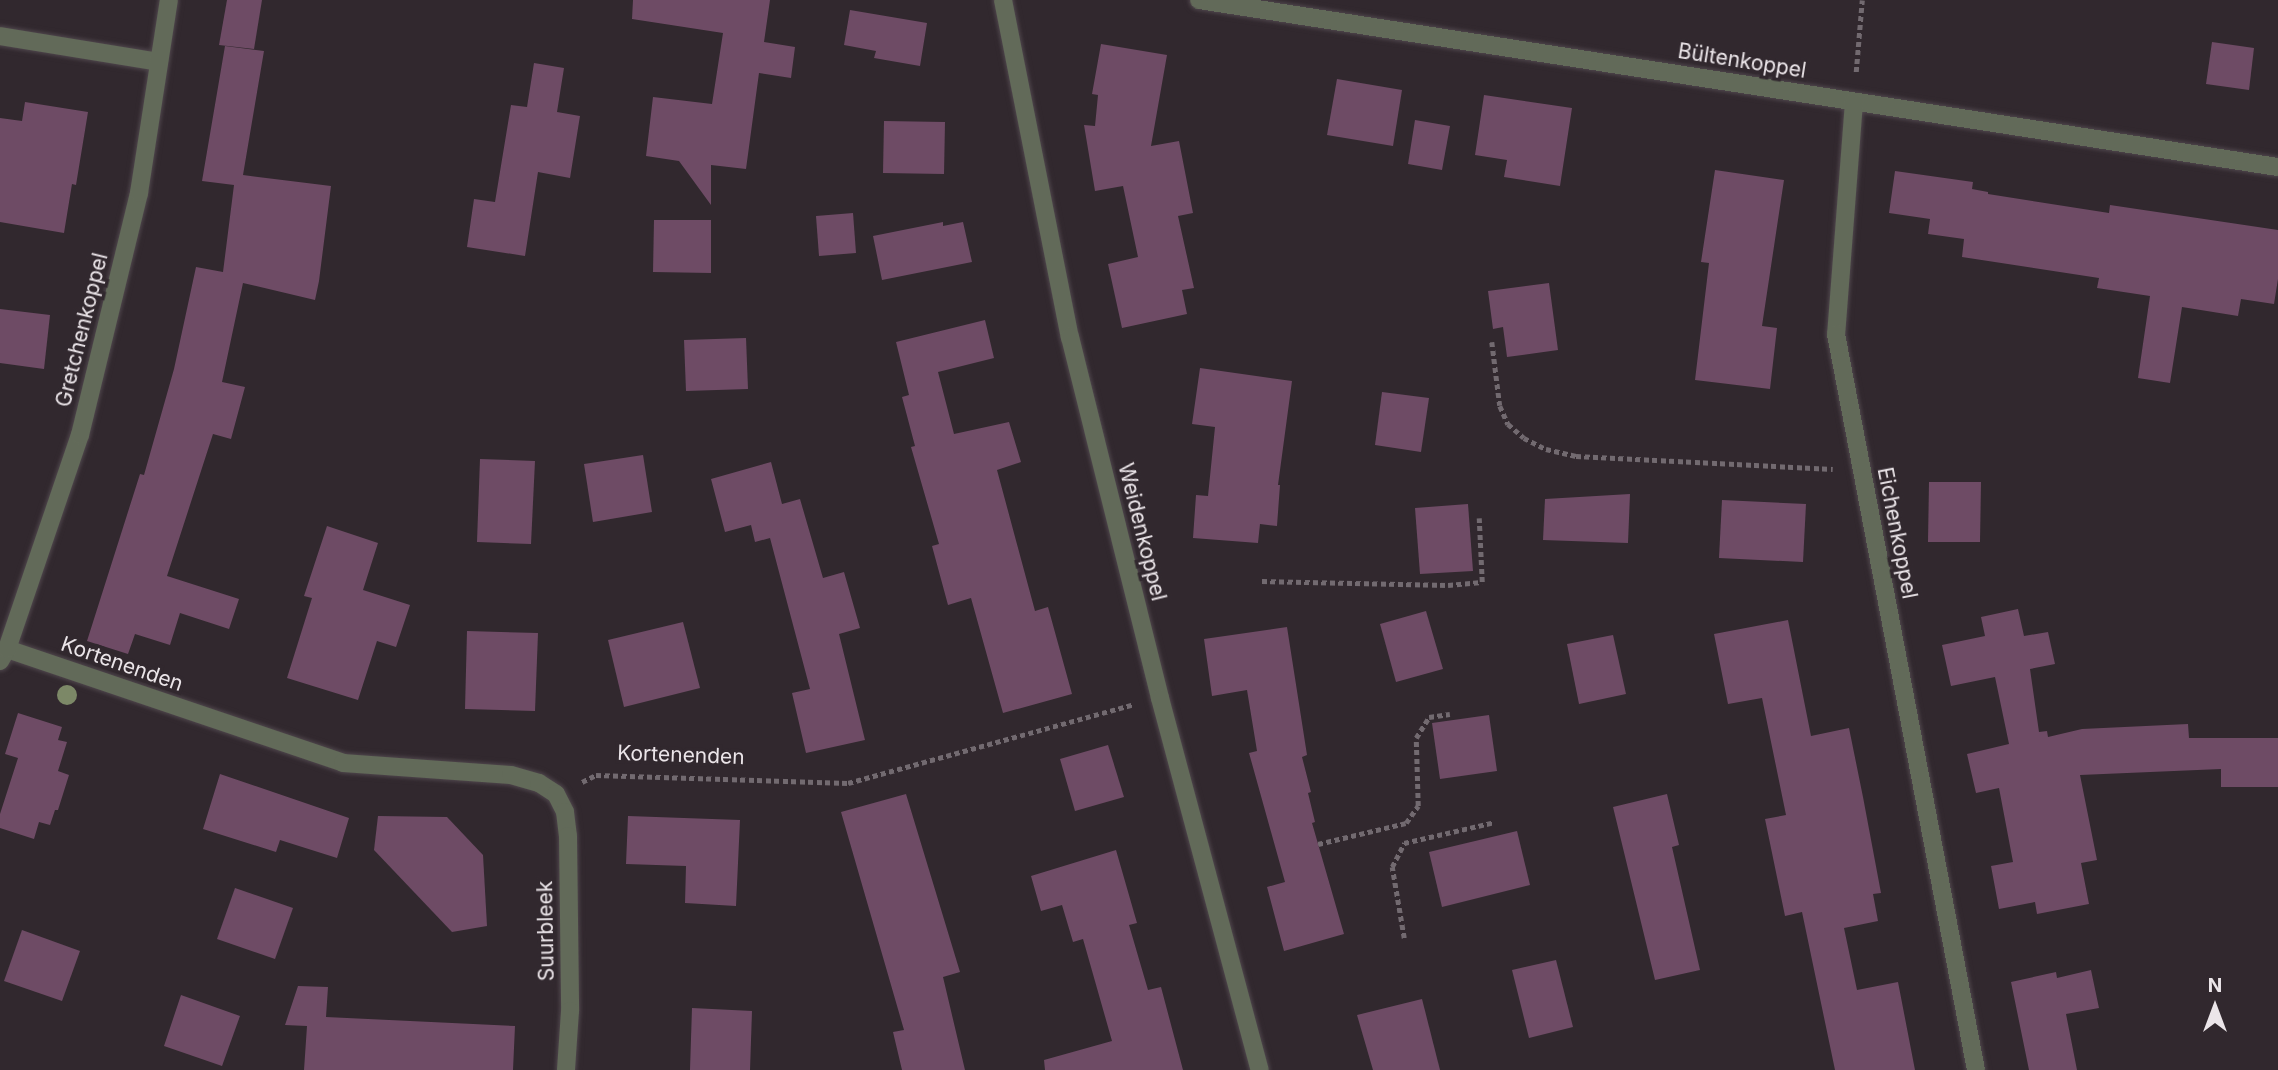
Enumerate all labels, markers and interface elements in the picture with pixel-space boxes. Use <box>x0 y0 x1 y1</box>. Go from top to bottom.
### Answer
street label: Bültenkoppel <box>1676 38 1808 84</box>
street label: Gretchenkoppel <box>51 250 113 410</box>
street label: Weidenkoppel <box>1113 460 1171 604</box>
street label: Eichenkoppel <box>1872 465 1922 601</box>
street label: Kortenenden <box>58 631 186 697</box>
street label: Kortenenden <box>617 740 745 770</box>
street label: Suurbleek <box>533 881 559 981</box>
north arrow <box>2180 972 2250 1042</box>
text: N <box>2208 974 2222 997</box>

